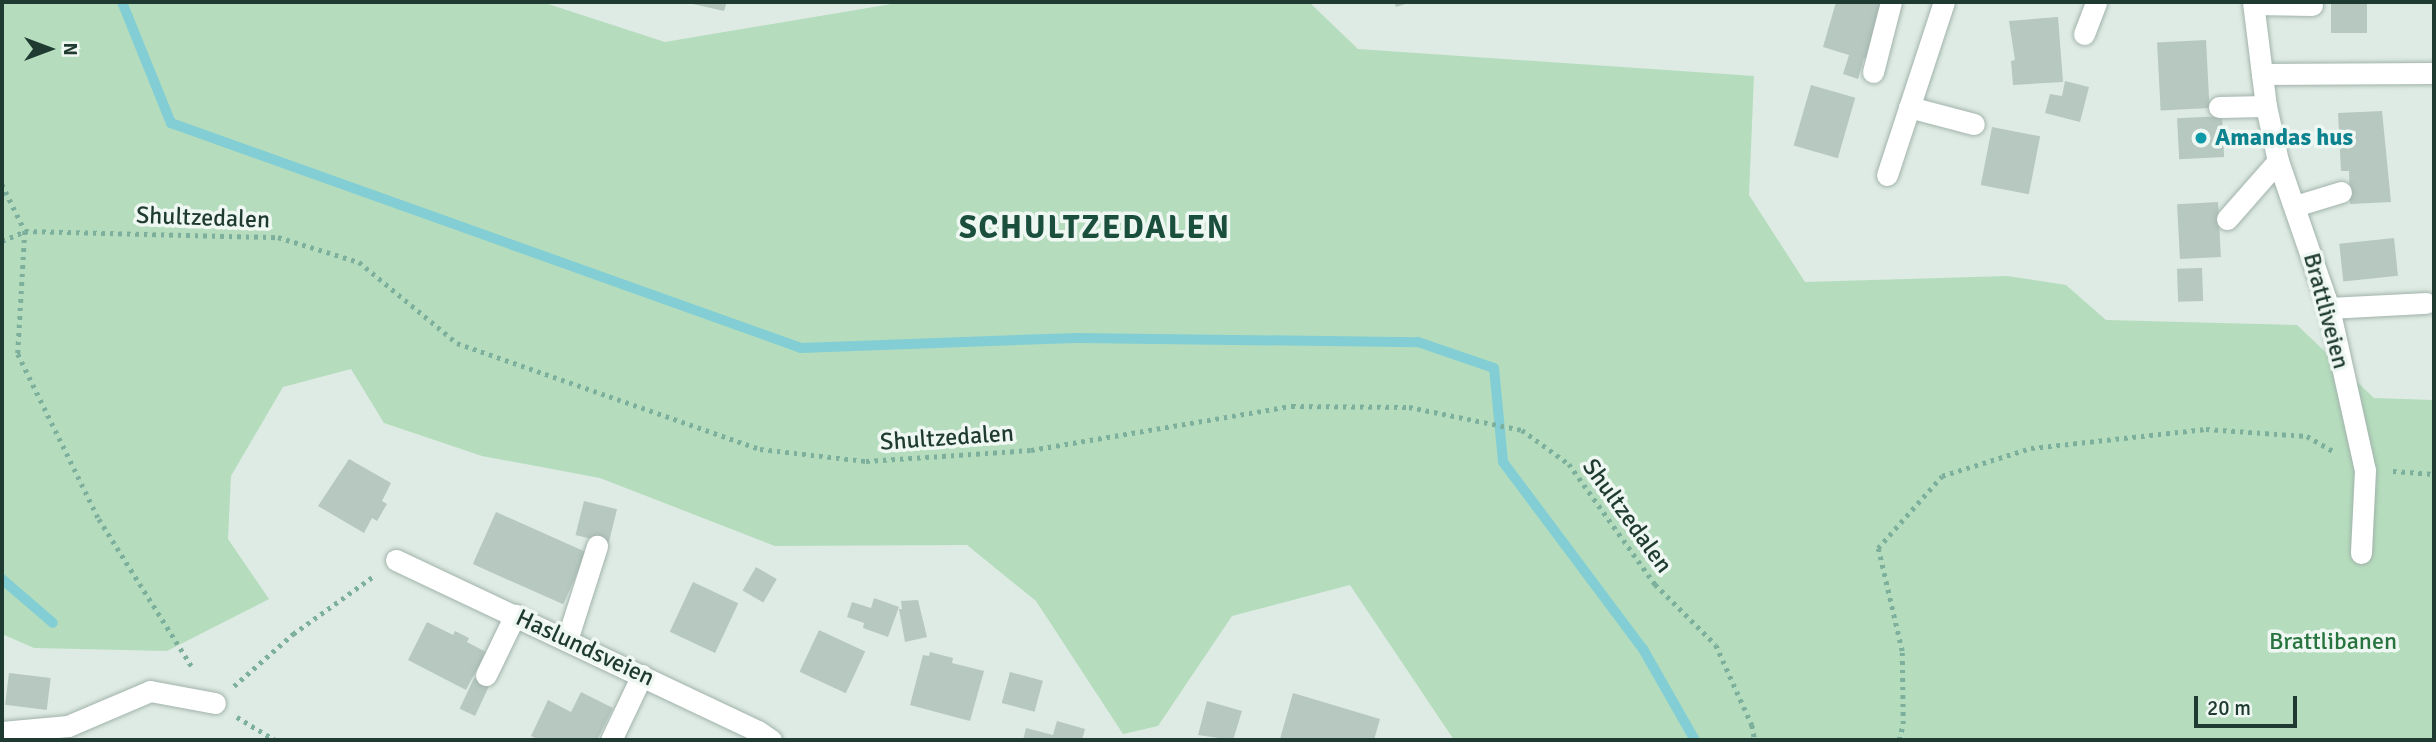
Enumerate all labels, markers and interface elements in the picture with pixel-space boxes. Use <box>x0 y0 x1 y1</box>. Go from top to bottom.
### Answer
north arrow <box>14 14 84 84</box>
text: N <box>58 42 82 56</box>
place label: Amandas hus <box>2215 124 2353 152</box>
marker: Amandas hus <box>2193 130 2209 146</box>
street label: Shultzedalen <box>135 201 271 235</box>
district label: SCHULTZEDALEN <box>961 209 1229 247</box>
street label: Brattliveien <box>2297 250 2355 372</box>
street label: Shultzedalen <box>879 419 1015 457</box>
street label: Shultzedalen <box>1576 453 1678 579</box>
street label: Haslundsveien <box>511 603 659 693</box>
park label: Brattlibanen <box>2269 628 2397 656</box>
scale bar <box>2198 682 2301 726</box>
text: 20 m <box>2207 695 2251 721</box>

